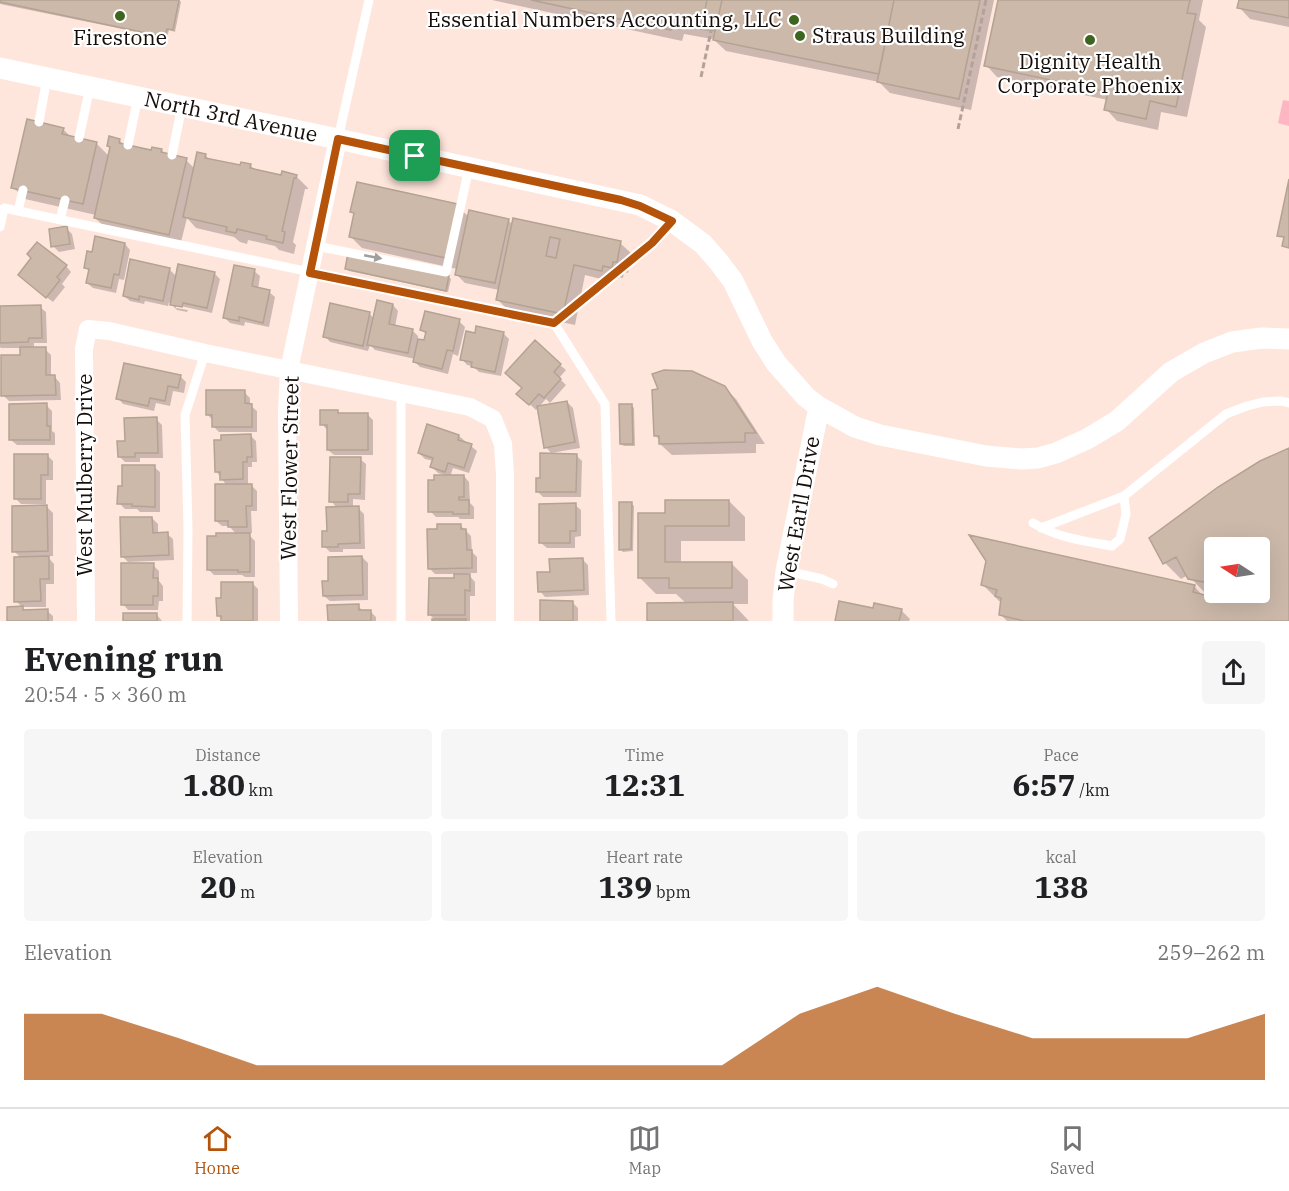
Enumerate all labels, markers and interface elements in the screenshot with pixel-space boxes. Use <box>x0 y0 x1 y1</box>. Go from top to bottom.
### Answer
place label: Essential Numbers Accounting, LLC <box>427 5 782 33</box>
marker: Firestone <box>113 9 127 23</box>
marker: Essential Numbers Accounting, LLC <box>787 13 801 27</box>
place label: Straus Building <box>812 21 965 49</box>
place label: Firestone <box>73 23 167 51</box>
marker: Straus Building <box>793 29 807 43</box>
marker: Dignity Health Corporate Phoenix <box>1083 33 1097 47</box>
place label: Dignity Health Corporate Phoenix <box>998 47 1183 99</box>
street label: North 3rd Avenue <box>142 84 320 148</box>
pin <box>389 130 440 181</box>
icon: arrive <box>398 139 431 172</box>
one-way arrow <box>364 253 383 262</box>
street label: West Mulberry Drive <box>70 374 98 577</box>
street label: West Flower Street <box>273 375 305 561</box>
street label: West Earll Drive <box>771 434 825 594</box>
north arrow <box>1204 537 1270 603</box>
map controls <box>1204 537 1270 603</box>
text: Evening run <box>24 637 224 680</box>
button: share <box>1202 641 1265 704</box>
text: 20:54 · 5 × 360 m <box>24 681 187 708</box>
text: Distance <box>195 745 260 765</box>
text: Time <box>625 745 664 765</box>
text: Pace <box>1044 745 1079 765</box>
text: 1.80 <box>182 765 245 804</box>
text: 12:31 <box>604 765 685 804</box>
text: 6:57 <box>1013 765 1076 804</box>
text: km <box>245 780 273 800</box>
text: /km <box>1076 780 1110 800</box>
text: Elevation <box>193 847 263 867</box>
text: Heart rate <box>606 847 683 867</box>
text: kcal <box>1046 847 1077 867</box>
text: 20 <box>200 867 236 906</box>
text: 139 <box>598 867 652 906</box>
text: 138 <box>1034 867 1088 906</box>
text: m <box>236 882 255 902</box>
text: bpm <box>652 882 691 902</box>
text: Elevation <box>24 939 112 966</box>
text: 259–262 m <box>1158 939 1265 966</box>
tab: Home <box>194 1122 240 1178</box>
tab: Map <box>628 1122 661 1178</box>
tab: Saved <box>1050 1122 1095 1178</box>

